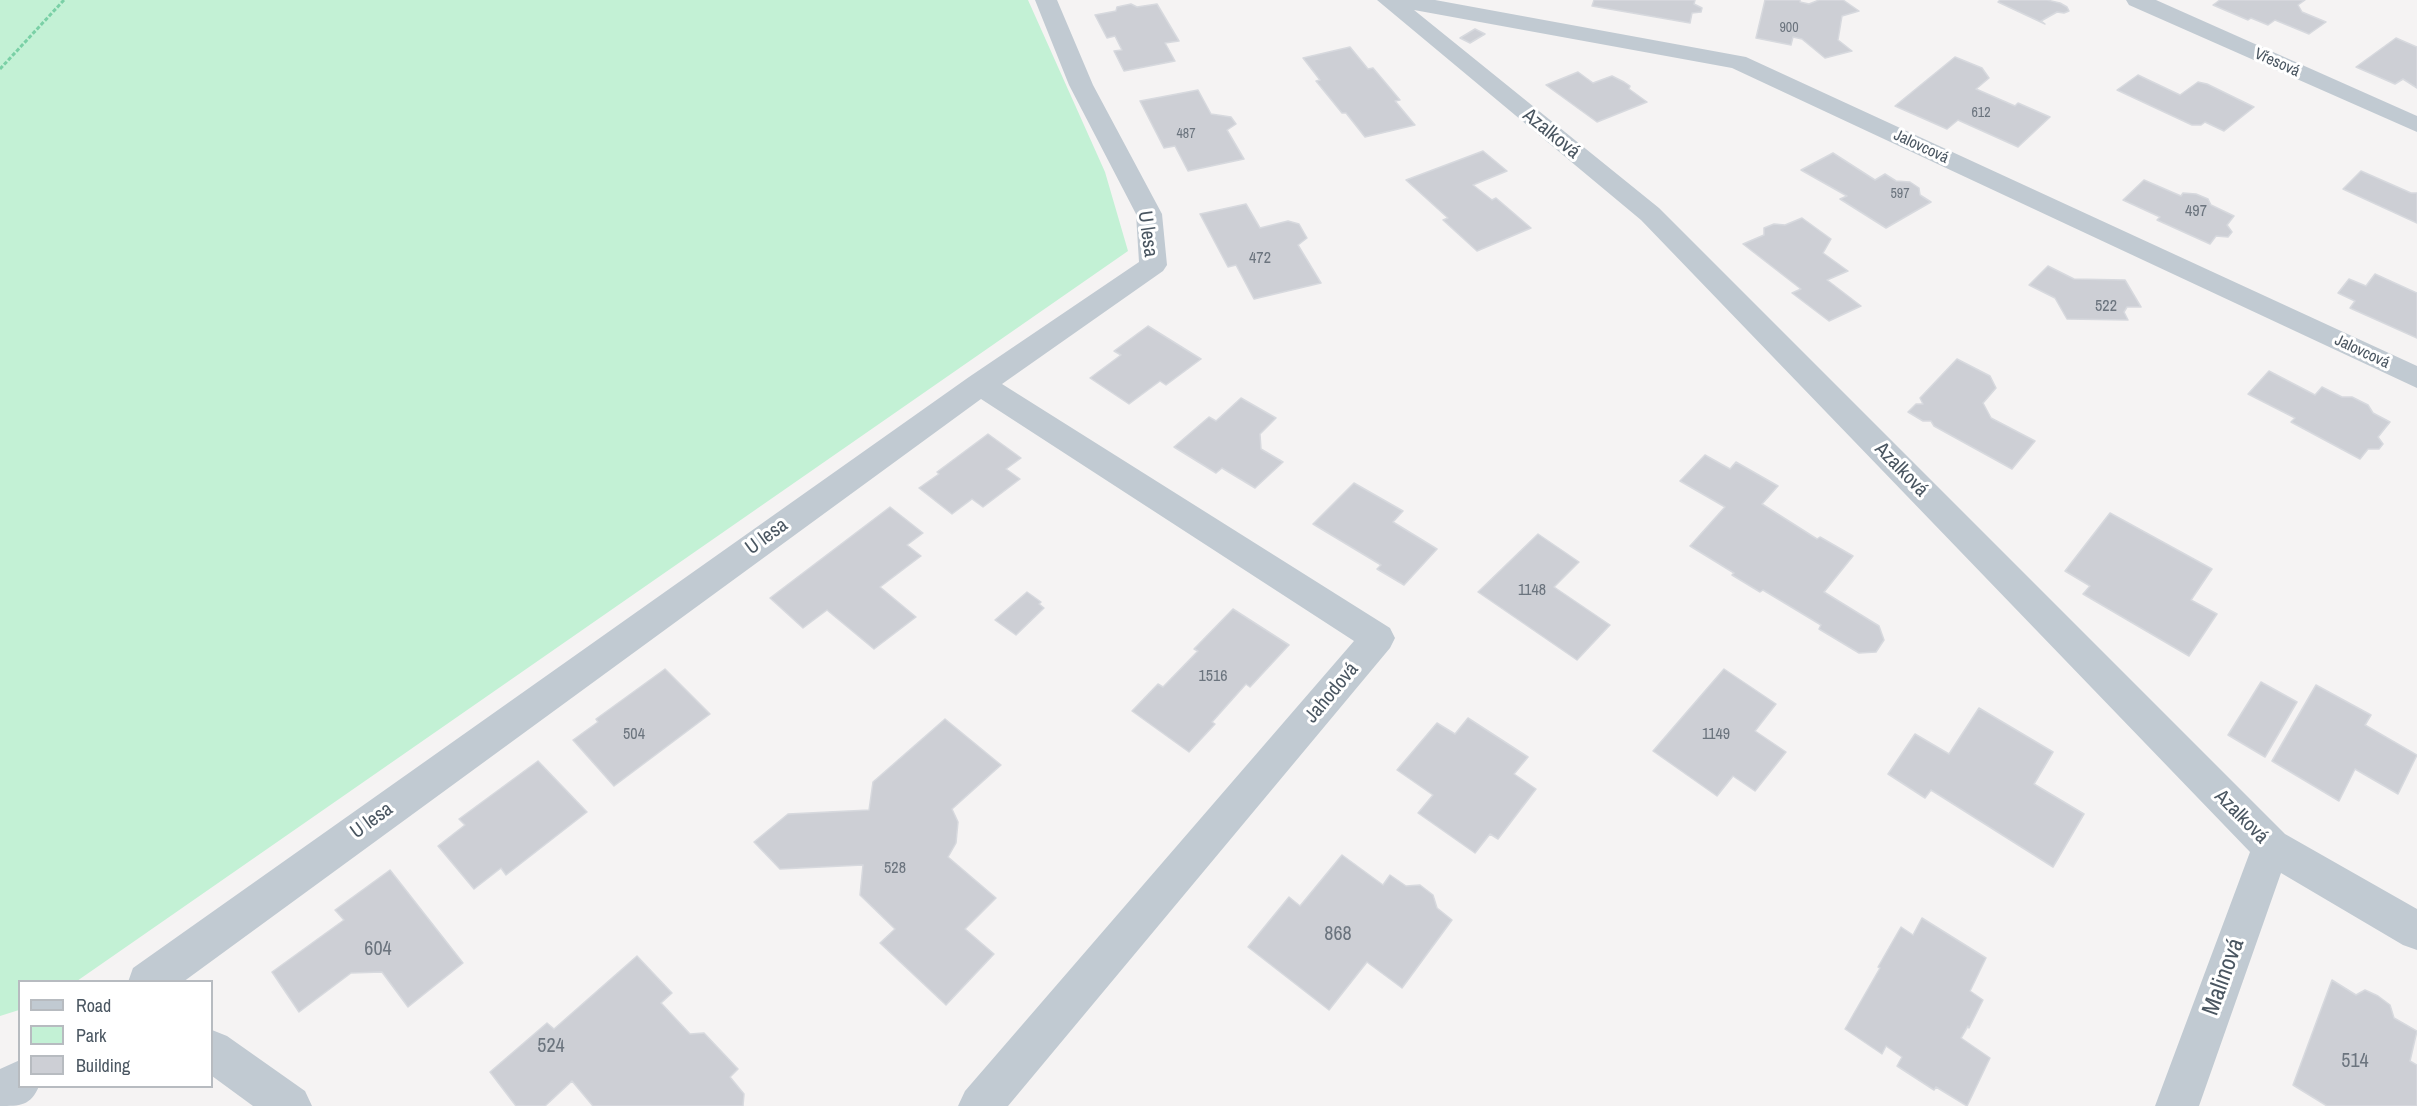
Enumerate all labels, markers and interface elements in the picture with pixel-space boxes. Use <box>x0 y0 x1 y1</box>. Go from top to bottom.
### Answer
house number: 900 <box>1779 20 1799 36</box>
street label: Vřesová <box>2251 45 2303 81</box>
street label: Azalková <box>1518 104 1584 164</box>
house number: 612 <box>1971 105 1991 121</box>
house number: 487 <box>1176 126 1196 142</box>
street label: Jalovcová <box>1891 126 1951 168</box>
house number: 597 <box>1890 186 1910 202</box>
house number: 497 <box>2185 202 2207 222</box>
street label: U lesa <box>1132 209 1162 259</box>
house number: 472 <box>1249 249 1271 269</box>
house number: 522 <box>2095 297 2117 317</box>
street label: Jalovcová <box>2332 331 2392 373</box>
street label: Azalková <box>1869 438 1933 502</box>
street label: U lesa <box>741 514 793 560</box>
house number: 1148 <box>1518 581 1546 601</box>
street label: Jahodová <box>1300 658 1364 728</box>
house number: 1516 <box>1198 667 1228 687</box>
house number: 504 <box>623 725 645 745</box>
house number: 1149 <box>1702 725 1730 745</box>
street label: Azalková <box>2209 785 2273 849</box>
street label: U lesa <box>346 798 398 844</box>
house number: 528 <box>884 859 906 879</box>
house number: 868 <box>1324 923 1352 947</box>
street label: Malinová <box>2197 935 2251 1019</box>
house number: 604 <box>364 938 392 962</box>
legend <box>18 980 213 1088</box>
text: Road <box>76 993 111 1018</box>
text: Park <box>76 1023 106 1048</box>
house number: 524 <box>537 1035 565 1059</box>
house number: 514 <box>2341 1050 2369 1074</box>
text: Building <box>76 1053 130 1078</box>

